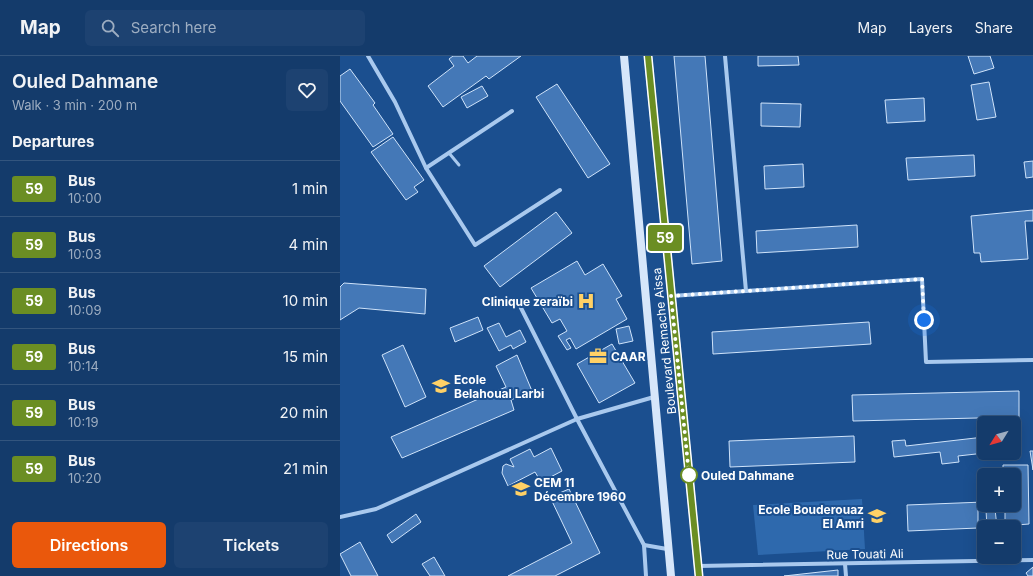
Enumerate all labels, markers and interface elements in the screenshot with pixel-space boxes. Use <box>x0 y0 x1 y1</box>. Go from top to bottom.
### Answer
search box <box>85 10 365 46</box>
text: Map <box>20 16 61 39</box>
icon: search <box>99 17 121 39</box>
text: Search here <box>131 18 216 37</box>
text: Map <box>858 19 887 36</box>
text: Layers <box>909 19 953 36</box>
text: Share <box>975 19 1013 36</box>
button: heart <box>286 69 328 111</box>
text: Ouled Dahmane <box>12 70 158 93</box>
text: Walk · 3 min · 200 m <box>12 97 137 113</box>
text: Departures <box>12 132 94 151</box>
text: Bus <box>68 171 96 190</box>
text: 1 min <box>292 179 328 198</box>
text: 59 <box>25 180 43 197</box>
text: 10:00 <box>68 190 102 206</box>
line badge: 59 <box>647 225 683 251</box>
text: Bus <box>68 227 96 246</box>
text: 59 <box>656 229 674 246</box>
text: 4 min <box>288 235 328 254</box>
text: 59 <box>25 236 43 253</box>
text: 10:03 <box>68 246 101 262</box>
street label: Boulevard Remache Aissa <box>649 267 679 415</box>
text: Bus <box>68 283 96 302</box>
text: 10 min <box>283 291 328 310</box>
hospital icon: Clinique zeraïbi <box>576 291 596 311</box>
text: 59 <box>25 292 43 309</box>
place label: Clinique zeraïbi <box>482 294 573 309</box>
text: 10:09 <box>68 302 102 318</box>
your location <box>914 310 934 330</box>
text: Bus <box>68 339 96 358</box>
office icon: CAAR <box>588 346 608 366</box>
text: 15 min <box>283 347 328 366</box>
text: 59 <box>25 348 43 365</box>
place label: CAAR <box>611 349 646 364</box>
text: 10:14 <box>68 358 99 374</box>
place label: Ecole Belahoual Larbi <box>454 372 544 401</box>
school or university icon: Ecole Belahoual Larbi <box>431 376 451 396</box>
text: Bus <box>68 395 96 414</box>
text: 20 min <box>280 403 328 422</box>
text: 59 <box>25 404 43 421</box>
text: 10:19 <box>68 414 99 430</box>
north arrow <box>977 416 1021 460</box>
map controls <box>977 416 1021 564</box>
text: Bus <box>68 451 96 470</box>
text: 21 min <box>283 459 328 478</box>
text: 59 <box>25 460 43 477</box>
marker: Ouled Dahmane <box>680 466 698 484</box>
place label: Ouled Dahmane <box>701 468 794 483</box>
button: + <box>977 468 1021 512</box>
text: 10:20 <box>68 470 101 486</box>
place label: CEM 11 Décembre 1960 <box>534 475 626 504</box>
school or university icon: CEM 11 Décembre 1960 <box>511 479 531 499</box>
place label: Ecole Bouderouaz El Amri <box>758 502 864 531</box>
school or university icon: Ecole Bouderouaz El Amri <box>867 506 887 526</box>
button: − <box>977 520 1021 564</box>
button: Directions <box>12 522 166 568</box>
button: Tickets <box>174 522 328 568</box>
street label: Rue Touati Ali <box>826 546 904 562</box>

